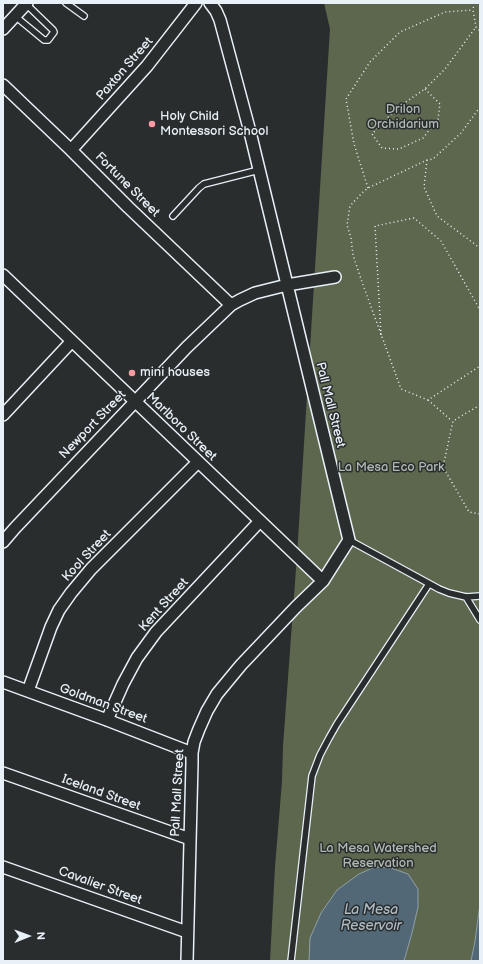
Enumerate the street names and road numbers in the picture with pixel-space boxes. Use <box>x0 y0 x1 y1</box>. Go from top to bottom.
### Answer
street label: Paxton Street <box>93 34 157 104</box>
street label: Fortune Street <box>91 149 163 221</box>
street label: Pall Mall Street <box>312 360 348 450</box>
street label: Newport Street <box>56 388 130 462</box>
street label: Marlboro Street <box>143 389 219 465</box>
street label: Kool Street <box>59 527 115 585</box>
street label: Kent Street <box>136 575 192 635</box>
street label: Goldman Street <box>57 681 149 727</box>
street label: Pall Mall Street <box>168 749 188 837</box>
street label: Iceland Street <box>59 772 143 814</box>
street label: Cavalier Street <box>56 864 144 908</box>

